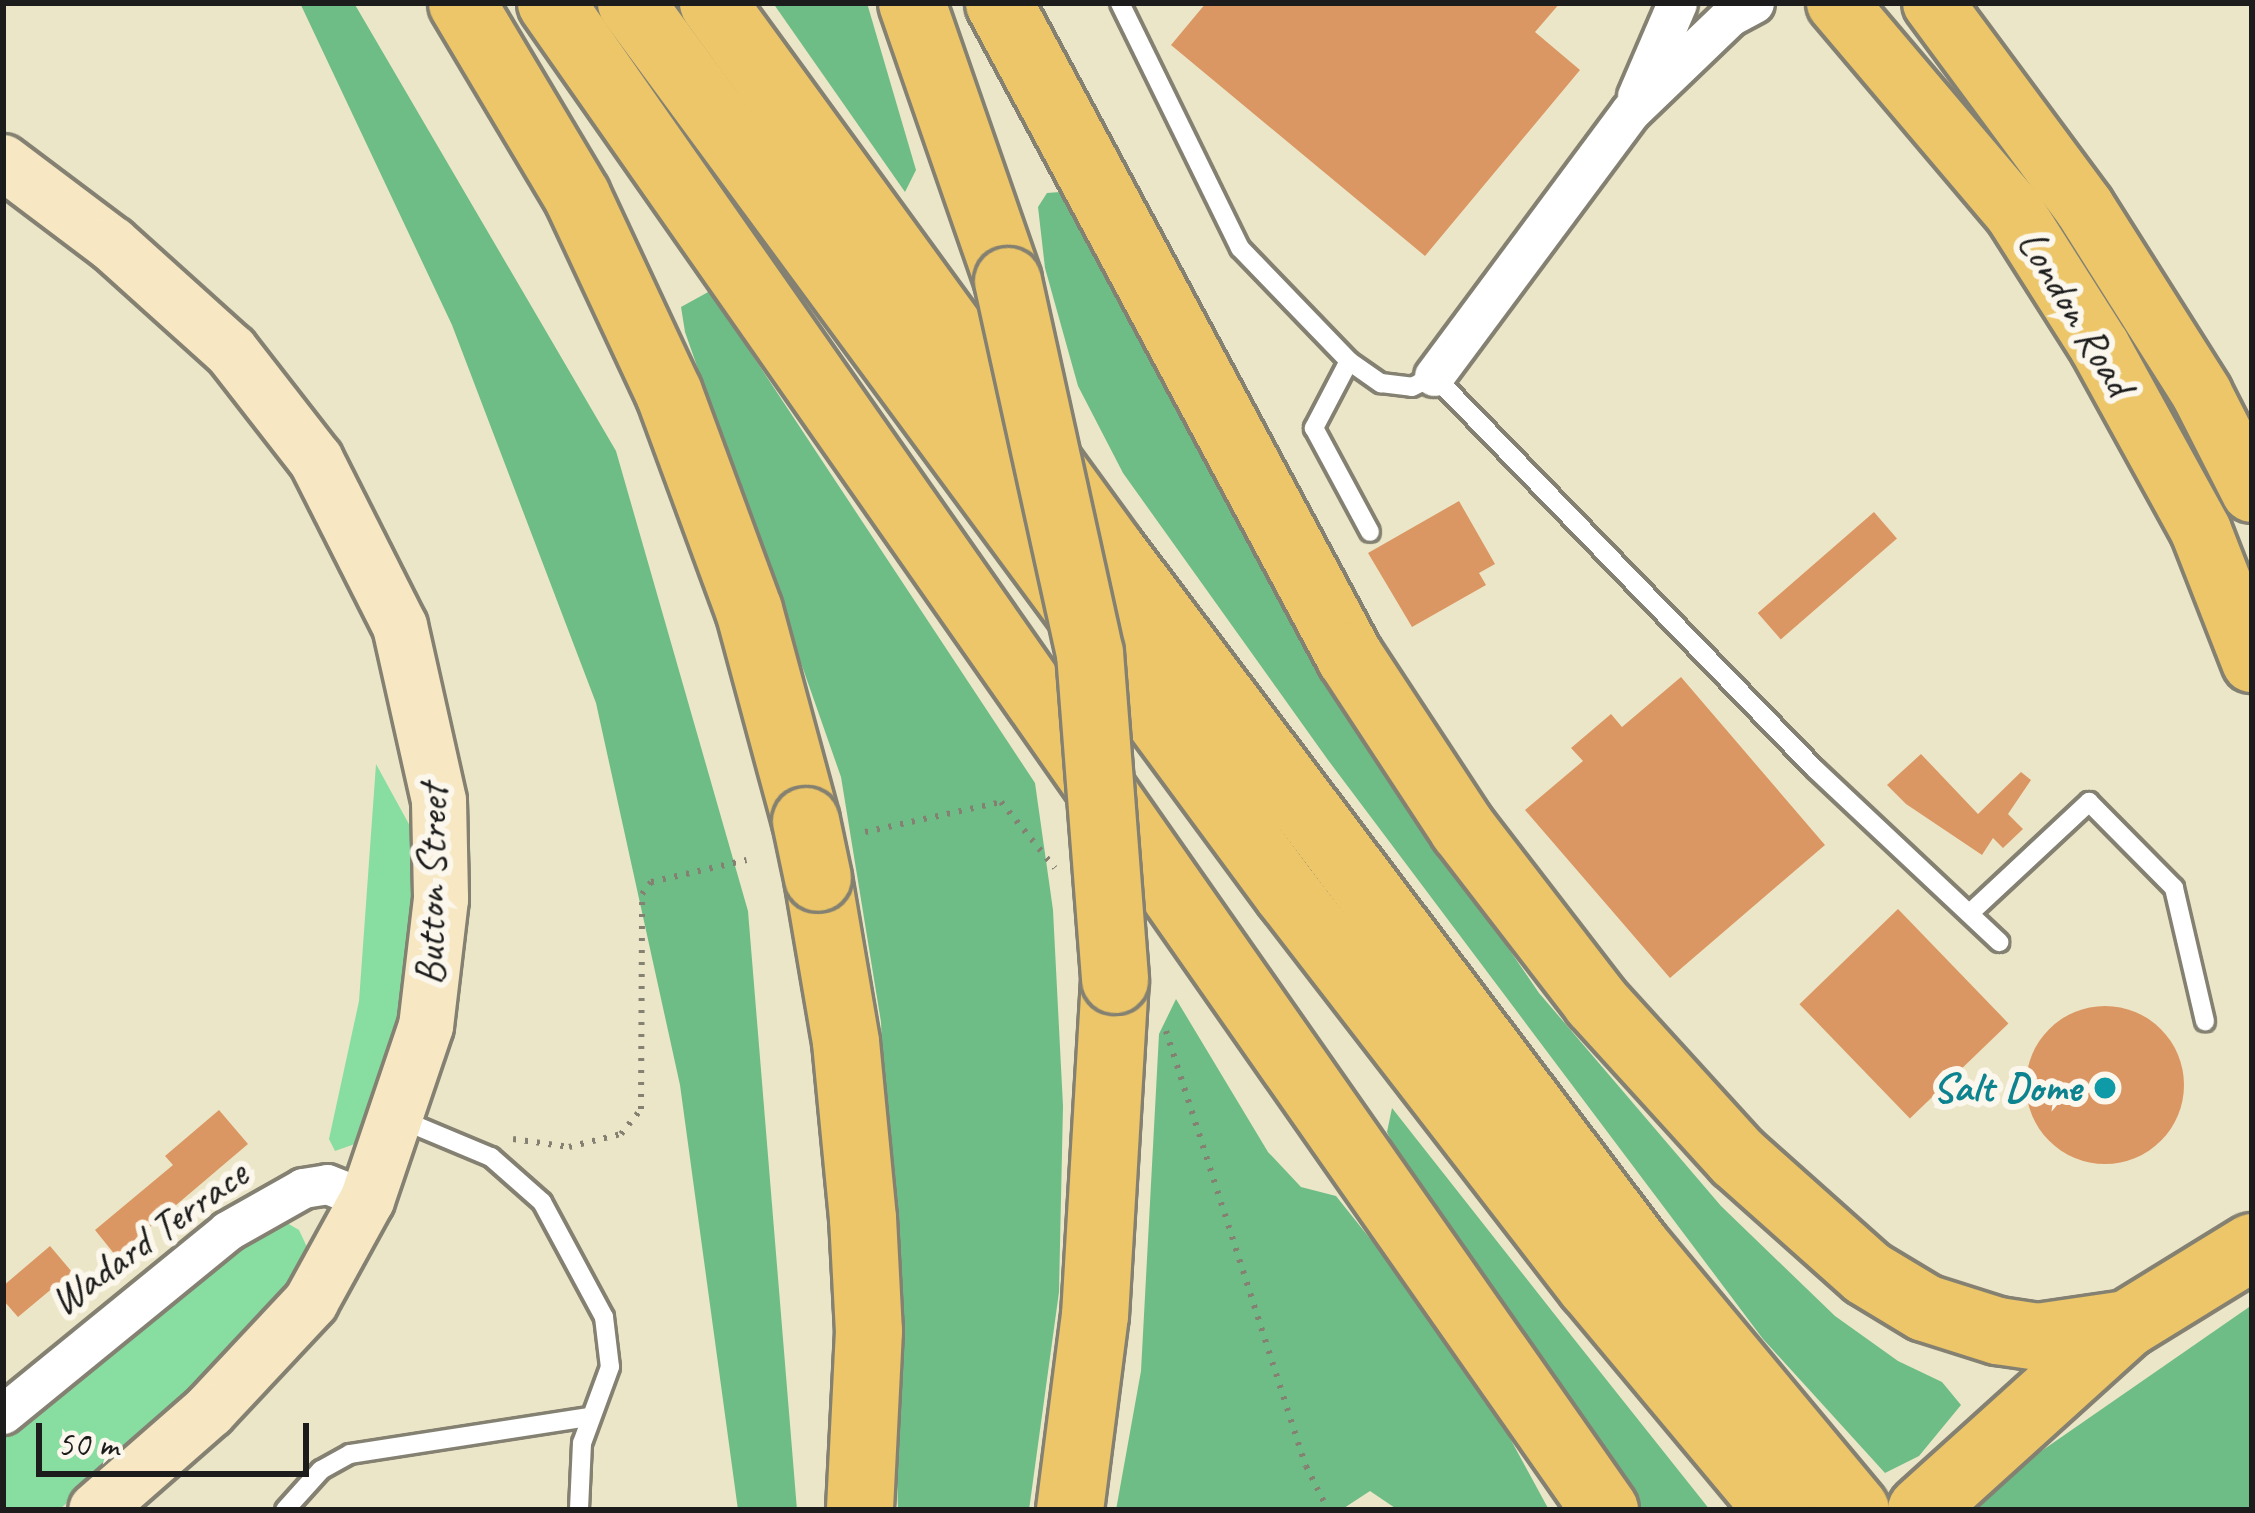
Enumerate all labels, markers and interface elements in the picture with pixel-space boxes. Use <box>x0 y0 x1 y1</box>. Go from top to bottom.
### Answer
street label: London Road <box>2006 222 2144 404</box>
street label: Button Street <box>405 784 459 986</box>
place label: Salt Dome <box>1932 1063 2081 1113</box>
marker: Salt Dome <box>2092 1075 2118 1101</box>
street label: Wadard Terrace <box>41 1150 257 1326</box>
scale bar <box>42 1399 315 1473</box>
text: 50 m <box>57 1421 118 1467</box>

